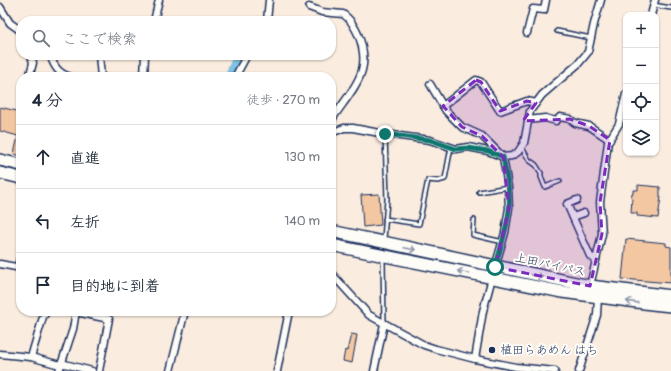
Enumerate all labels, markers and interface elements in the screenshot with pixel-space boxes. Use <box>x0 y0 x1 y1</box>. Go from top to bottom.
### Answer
map controls <box>623 12 659 156</box>
button: + <box>623 12 659 48</box>
search box <box>16 16 336 60</box>
icon: search <box>30 27 52 49</box>
text: ここで検索 <box>62 30 137 49</box>
button: − <box>623 48 659 84</box>
button: locate <box>623 84 659 120</box>
text: 4 分 <box>32 90 63 111</box>
text: 徒歩 · 270 m <box>247 92 320 108</box>
button: layers <box>623 120 659 156</box>
route end <box>376 125 394 143</box>
icon: ahead <box>32 146 54 168</box>
text: 直進 <box>70 149 100 168</box>
text: 130 m <box>284 149 320 165</box>
icon: left <box>32 210 54 232</box>
text: 左折 <box>70 213 100 232</box>
text: 140 m <box>284 213 320 229</box>
one-way arrow <box>403 245 416 253</box>
street label: 上田バイパス <box>513 250 587 280</box>
route start <box>486 258 504 276</box>
one-way arrow <box>457 268 470 276</box>
one-way arrow <box>530 272 543 280</box>
icon: arrive <box>32 274 54 296</box>
text: 目的地に到着 <box>70 277 160 296</box>
one-way arrow <box>626 298 639 306</box>
place label: 植田らあめん はち <box>500 343 598 358</box>
marker: 植田らあめん はち <box>487 345 497 355</box>

